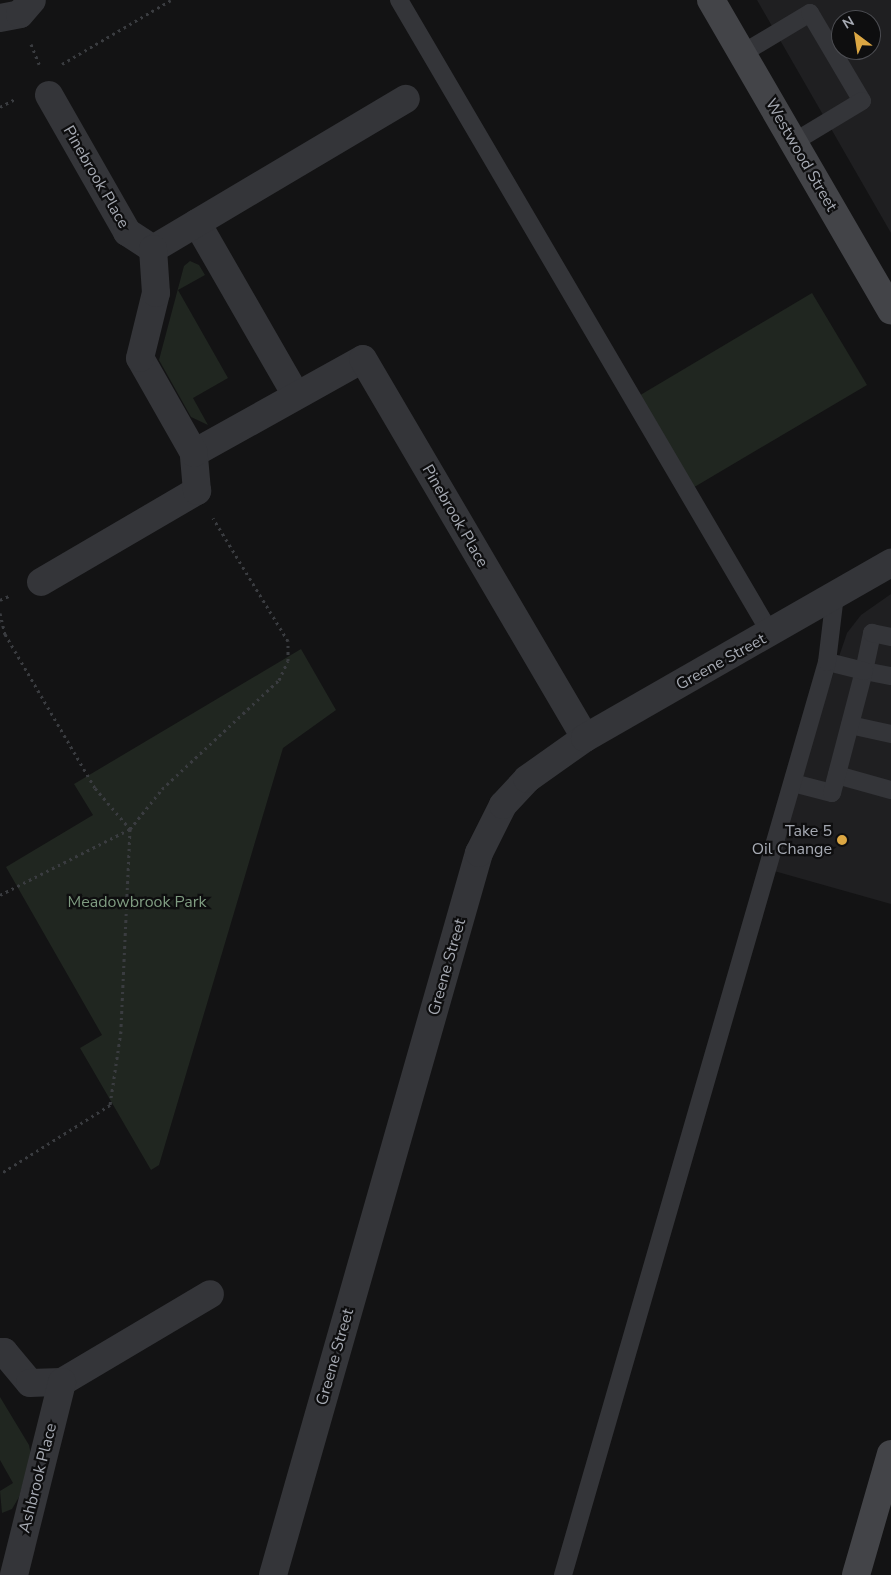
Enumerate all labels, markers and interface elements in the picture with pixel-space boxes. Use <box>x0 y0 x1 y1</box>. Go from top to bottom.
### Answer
north arrow <box>831 10 881 60</box>
text: N <box>839 12 858 33</box>
street label: Westwood Street <box>761 95 841 215</box>
street label: Pinebrook Place <box>59 122 133 232</box>
street label: Pinebrook Place <box>418 461 492 571</box>
street label: Greene Street <box>673 629 769 695</box>
place label: Take 5 Oil Change <box>752 821 832 859</box>
marker: Take 5 Oil Change <box>836 834 848 846</box>
park label: Meadowbrook Park <box>67 892 207 912</box>
street label: Greene Street <box>424 916 470 1018</box>
street label: Greene Street <box>312 1306 358 1408</box>
street label: Ashbrook Place <box>15 1421 61 1535</box>

